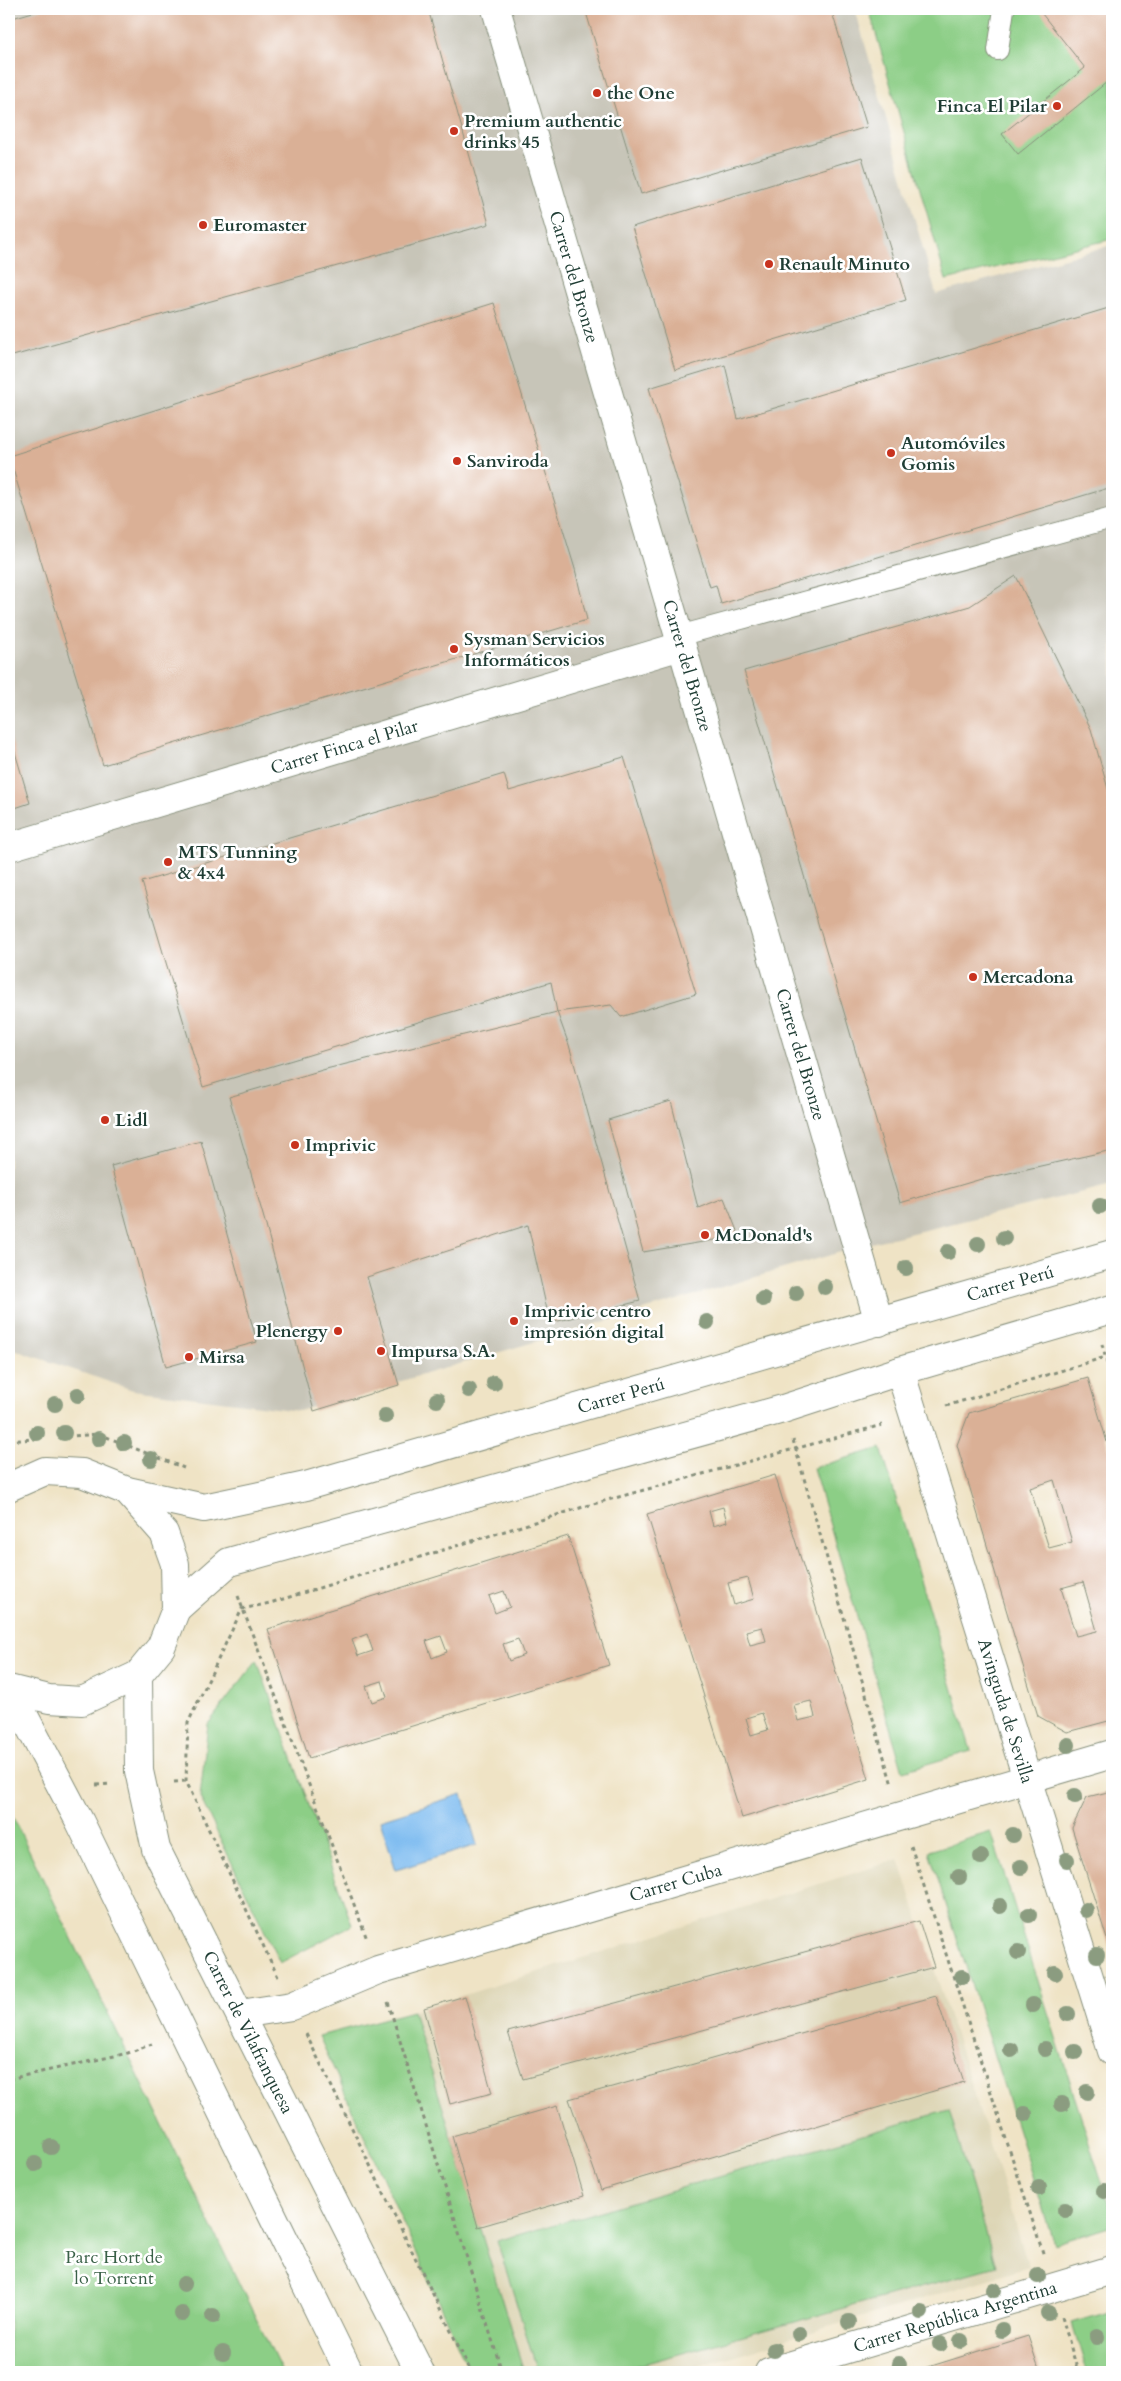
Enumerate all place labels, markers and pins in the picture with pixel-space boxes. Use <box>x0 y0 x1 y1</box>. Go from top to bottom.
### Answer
place label: the One <box>607 81 675 106</box>
marker: the One <box>591 87 603 99</box>
place label: Finca El Pilar <box>937 94 1048 119</box>
marker: Finca El Pilar <box>1051 100 1063 112</box>
place label: Premium authentic drinks 45 <box>464 109 622 155</box>
marker: Premium authentic drinks 45 <box>448 125 460 137</box>
place label: Euromaster <box>213 213 307 238</box>
marker: Euromaster <box>197 219 209 231</box>
place label: Renault Minuto <box>779 252 910 277</box>
marker: Renault Minuto <box>763 258 775 270</box>
place label: Automóviles Gomis <box>901 431 1006 477</box>
marker: Automóviles Gomis <box>885 447 897 459</box>
place label: Sanviroda <box>467 449 549 474</box>
marker: Sanviroda <box>451 455 463 467</box>
place label: Sysman Servicios Informáticos <box>464 627 605 673</box>
marker: Sysman Servicios Informáticos <box>448 643 460 655</box>
place label: MTS Tunning & 4x4 <box>178 840 297 886</box>
marker: MTS Tunning & 4x4 <box>162 856 174 868</box>
place label: Mercadona <box>983 965 1074 990</box>
marker: Mercadona <box>967 971 979 983</box>
place label: Lidl <box>115 1108 148 1133</box>
marker: Lidl <box>99 1114 111 1126</box>
place label: Imprivic <box>305 1133 376 1158</box>
marker: Imprivic <box>289 1139 301 1151</box>
place label: McDonald's <box>715 1223 812 1248</box>
marker: McDonald's <box>699 1229 711 1241</box>
place label: Imprivic centro impresión digital <box>524 1299 664 1345</box>
marker: Imprivic centro impresión digital <box>508 1315 520 1327</box>
place label: Plenergy <box>256 1319 329 1344</box>
marker: Plenergy <box>332 1325 344 1337</box>
place label: Impursa S.A. <box>391 1339 495 1364</box>
place label: Mirsa <box>199 1345 245 1370</box>
marker: Impursa S.A. <box>375 1345 387 1357</box>
marker: Mirsa <box>183 1351 195 1363</box>

